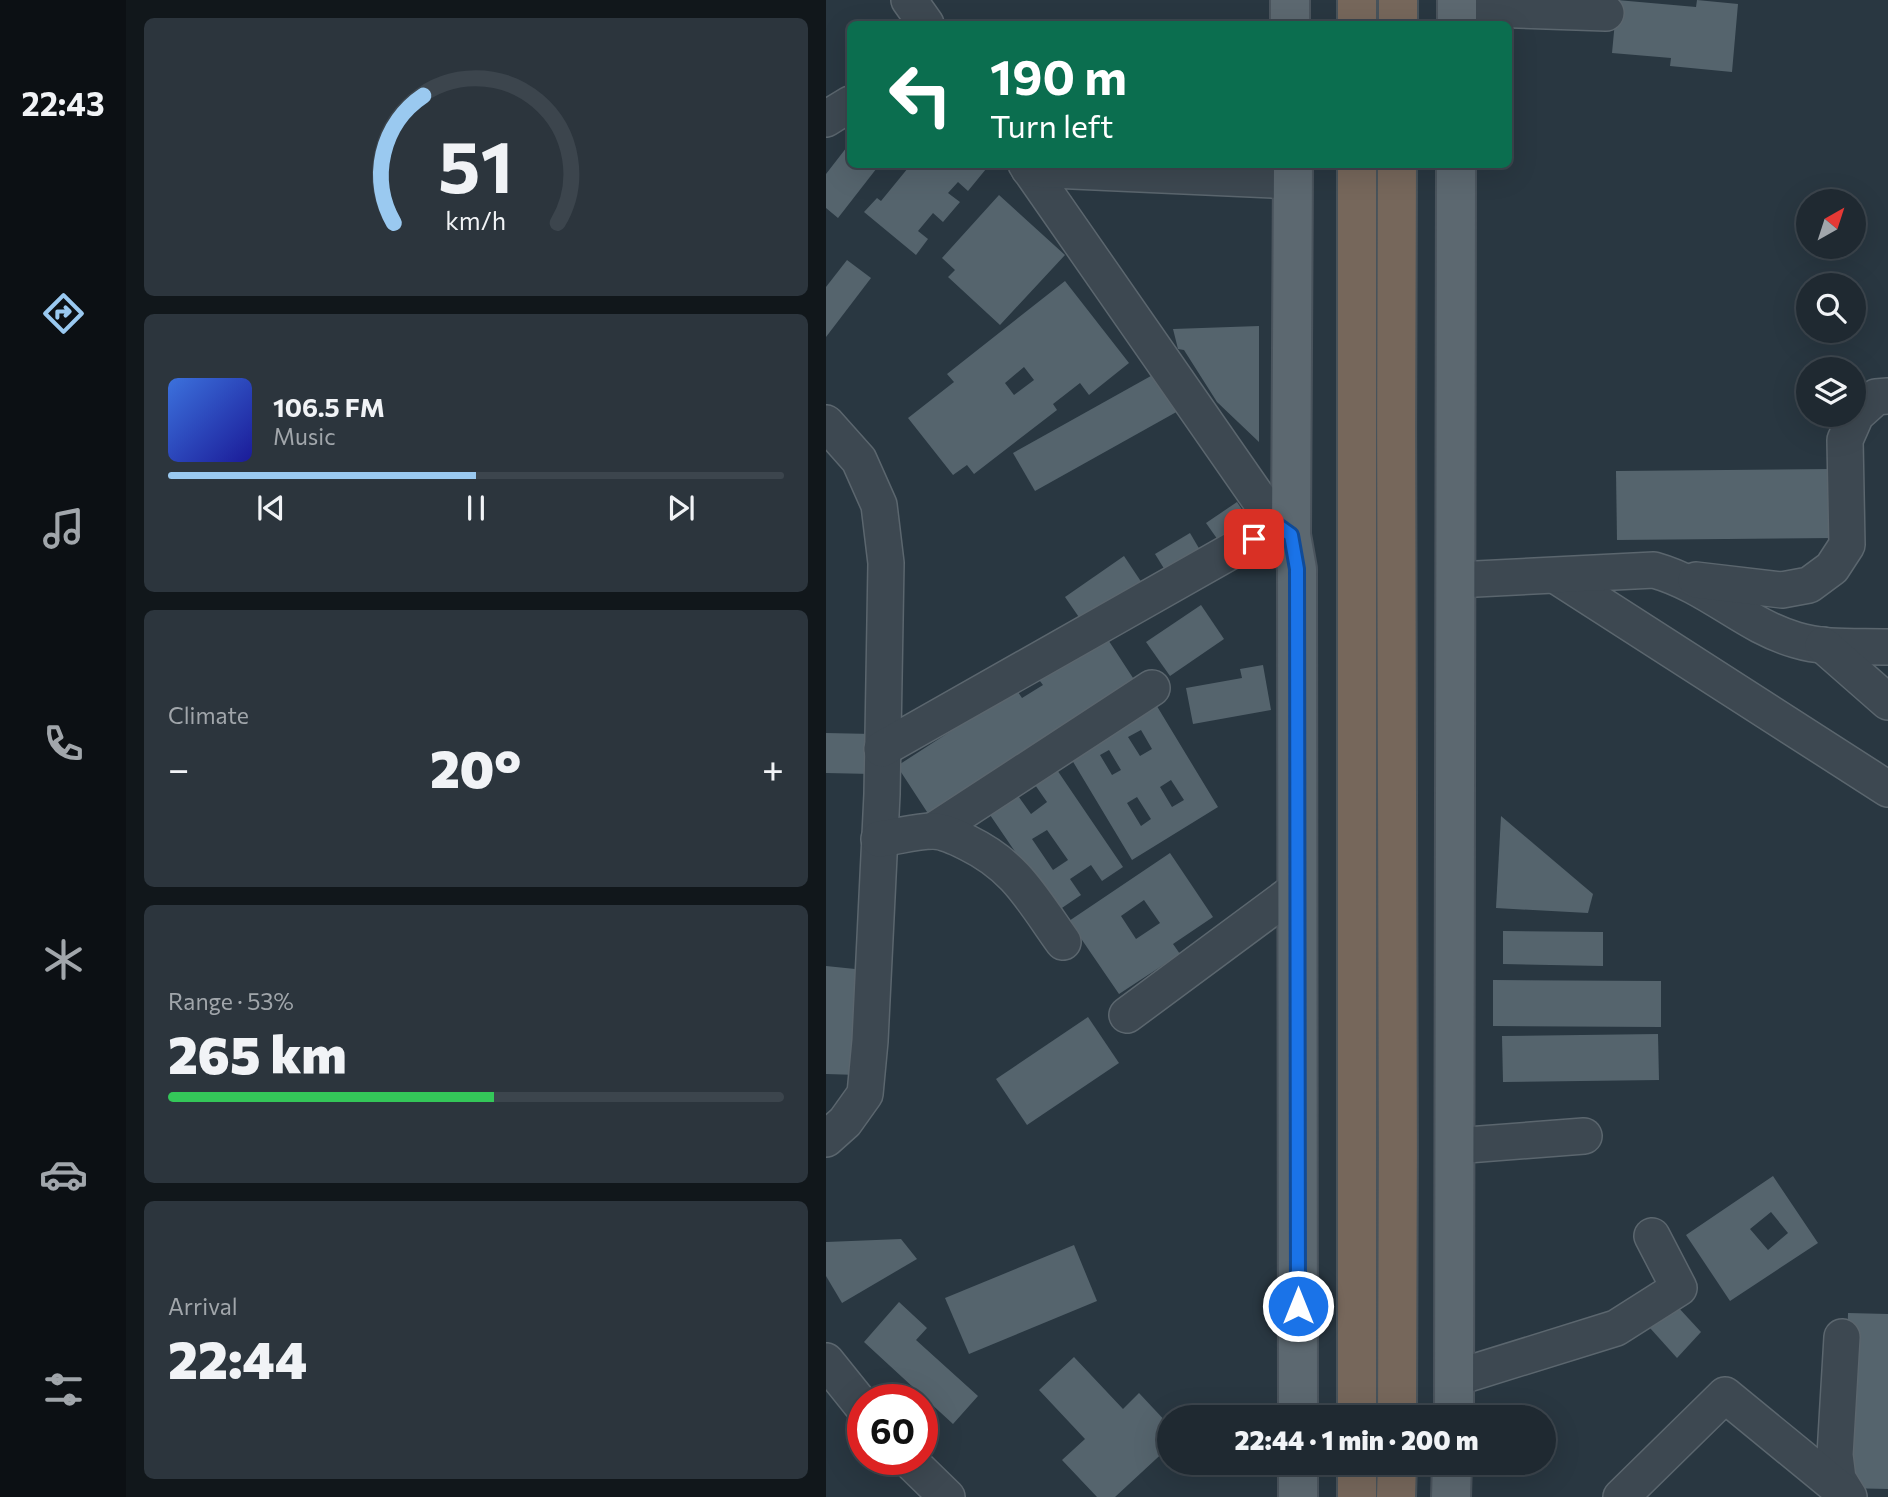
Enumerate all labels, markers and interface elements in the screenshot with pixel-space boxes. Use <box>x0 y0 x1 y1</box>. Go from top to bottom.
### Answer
text: 190 m <box>990 45 1127 105</box>
icon: left <box>875 49 966 140</box>
text: 22:43 <box>21 83 105 123</box>
text: Turn left <box>990 105 1114 145</box>
text: 51 <box>438 119 514 208</box>
north arrow <box>1796 189 1866 259</box>
map controls <box>1796 189 1866 427</box>
text: km/h <box>446 205 506 235</box>
button: search <box>1796 273 1866 343</box>
icon: directions <box>39 289 88 338</box>
button: layers <box>1796 357 1866 427</box>
text: 106.5 FM <box>273 391 385 422</box>
text: Music <box>273 422 336 450</box>
icon: previous <box>252 489 290 527</box>
icon: pause <box>457 489 495 527</box>
icon: next <box>662 489 700 527</box>
icon: music <box>39 504 88 553</box>
pin <box>1224 509 1284 569</box>
icon: arrive <box>1235 520 1273 558</box>
text: Climate <box>168 701 249 729</box>
icon: phone <box>39 719 88 768</box>
text: 20° <box>430 735 521 799</box>
text: − <box>168 744 190 791</box>
text: + <box>762 744 784 791</box>
icon: climate <box>39 935 88 984</box>
text: Range · 53% <box>168 987 294 1015</box>
text: 265 km <box>168 1021 347 1085</box>
icon: car <box>39 1150 88 1199</box>
position arrow <box>1261 1269 1335 1343</box>
text: Arrival <box>168 1292 238 1320</box>
text: 22:44 <box>168 1326 307 1390</box>
icon: filters <box>39 1365 88 1414</box>
speed limit sign: 60 <box>847 1384 938 1475</box>
text: 22:44 · 1 min · 200 m <box>1235 1424 1478 1455</box>

